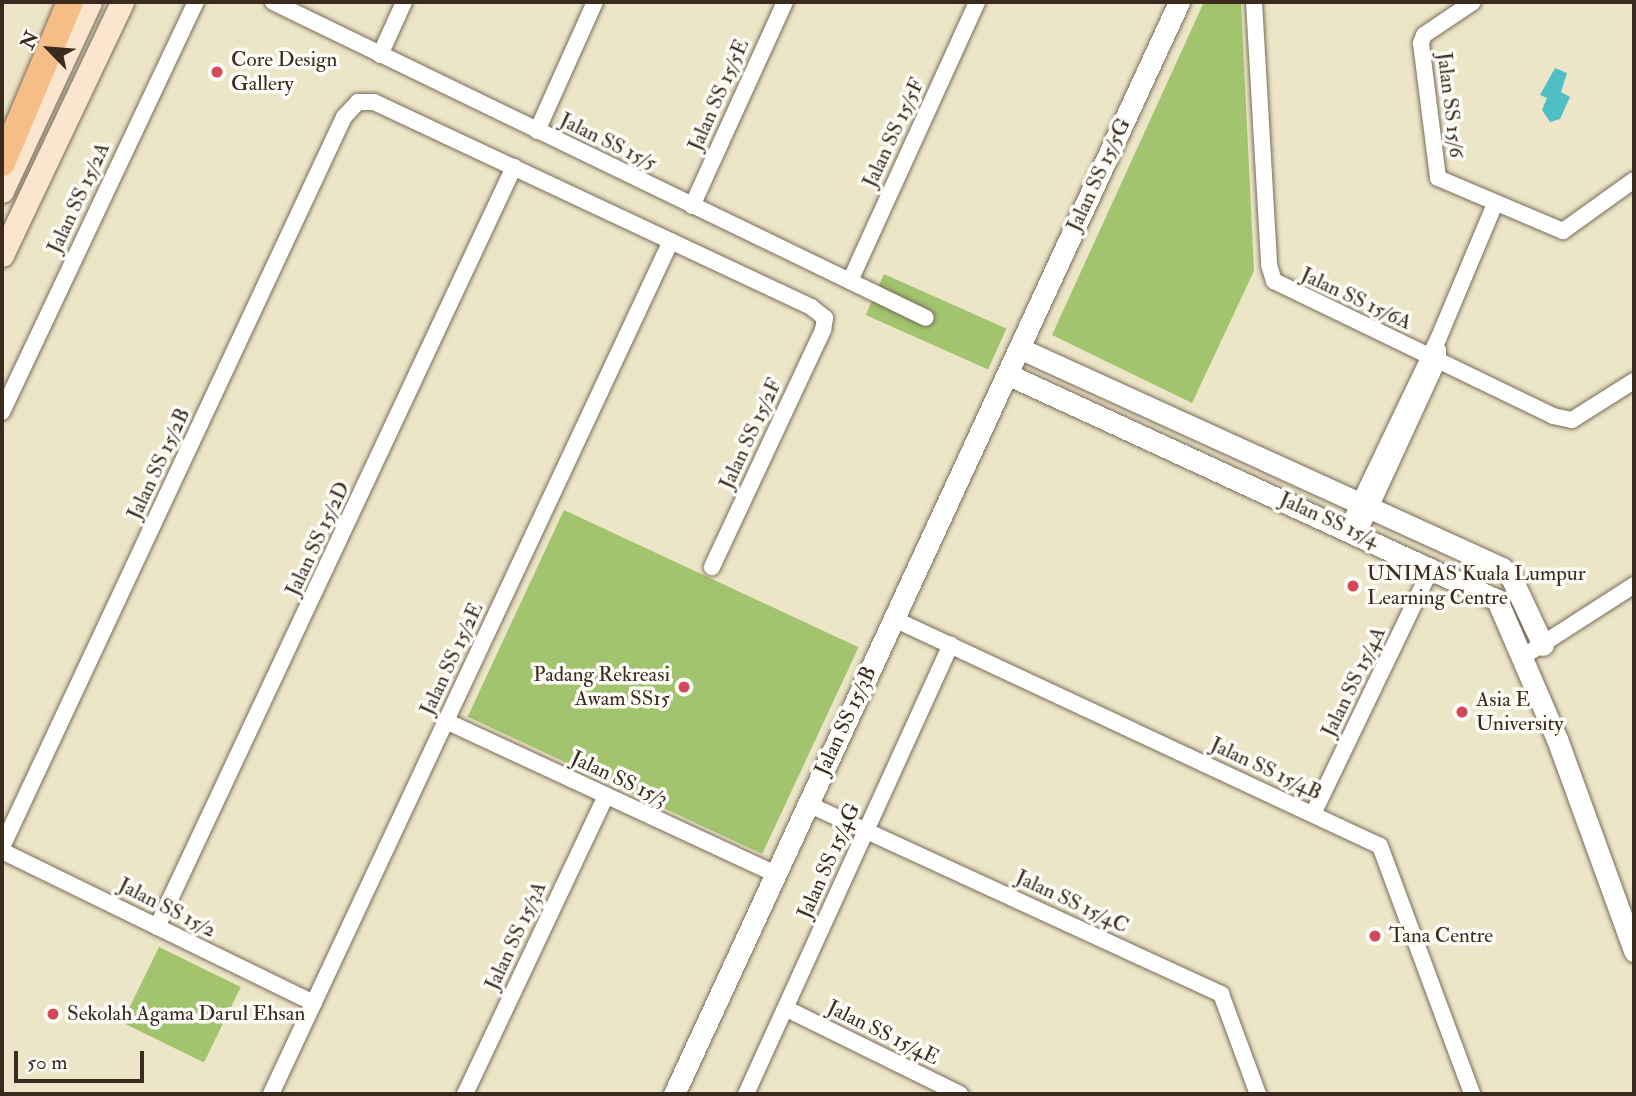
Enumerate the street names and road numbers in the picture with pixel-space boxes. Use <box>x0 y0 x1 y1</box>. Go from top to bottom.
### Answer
street label: Jalan SS 15/5E <box>683 35 755 155</box>
street label: Jalan SS 15/6 <box>1431 51 1469 159</box>
street label: Jalan SS 15/5F <box>858 74 930 192</box>
street label: Jalan SS 15/5 <box>555 108 661 176</box>
street label: Jalan SS 15/5G <box>1062 114 1136 236</box>
street label: Jalan SS 15/2A <box>42 139 116 257</box>
street label: Jalan SS 15/6A <box>1297 262 1415 336</box>
street label: Jalan SS 15/2F <box>714 375 788 493</box>
street label: Jalan SS 15/2B <box>122 404 196 524</box>
street label: Jalan SS 15/2D <box>281 478 355 600</box>
street label: Jalan SS 15/4 <box>1275 487 1383 553</box>
street label: Jalan SS 15/2E <box>415 599 489 719</box>
street label: Jalan SS 15/4A <box>1316 623 1392 741</box>
street label: Jalan SS 15/3B <box>810 662 882 780</box>
street label: Jalan SS 15/4B <box>1206 732 1326 806</box>
street label: Jalan SS 15/3 <box>567 746 671 812</box>
street label: Jalan SS 15/4G <box>792 799 866 923</box>
street label: Jalan SS 15/4C <box>1012 865 1132 939</box>
street label: Jalan SS 15/2 <box>114 873 220 943</box>
street label: Jalan SS 15/3A <box>480 878 552 994</box>
street label: Jalan SS 15/4E <box>823 995 943 1071</box>

